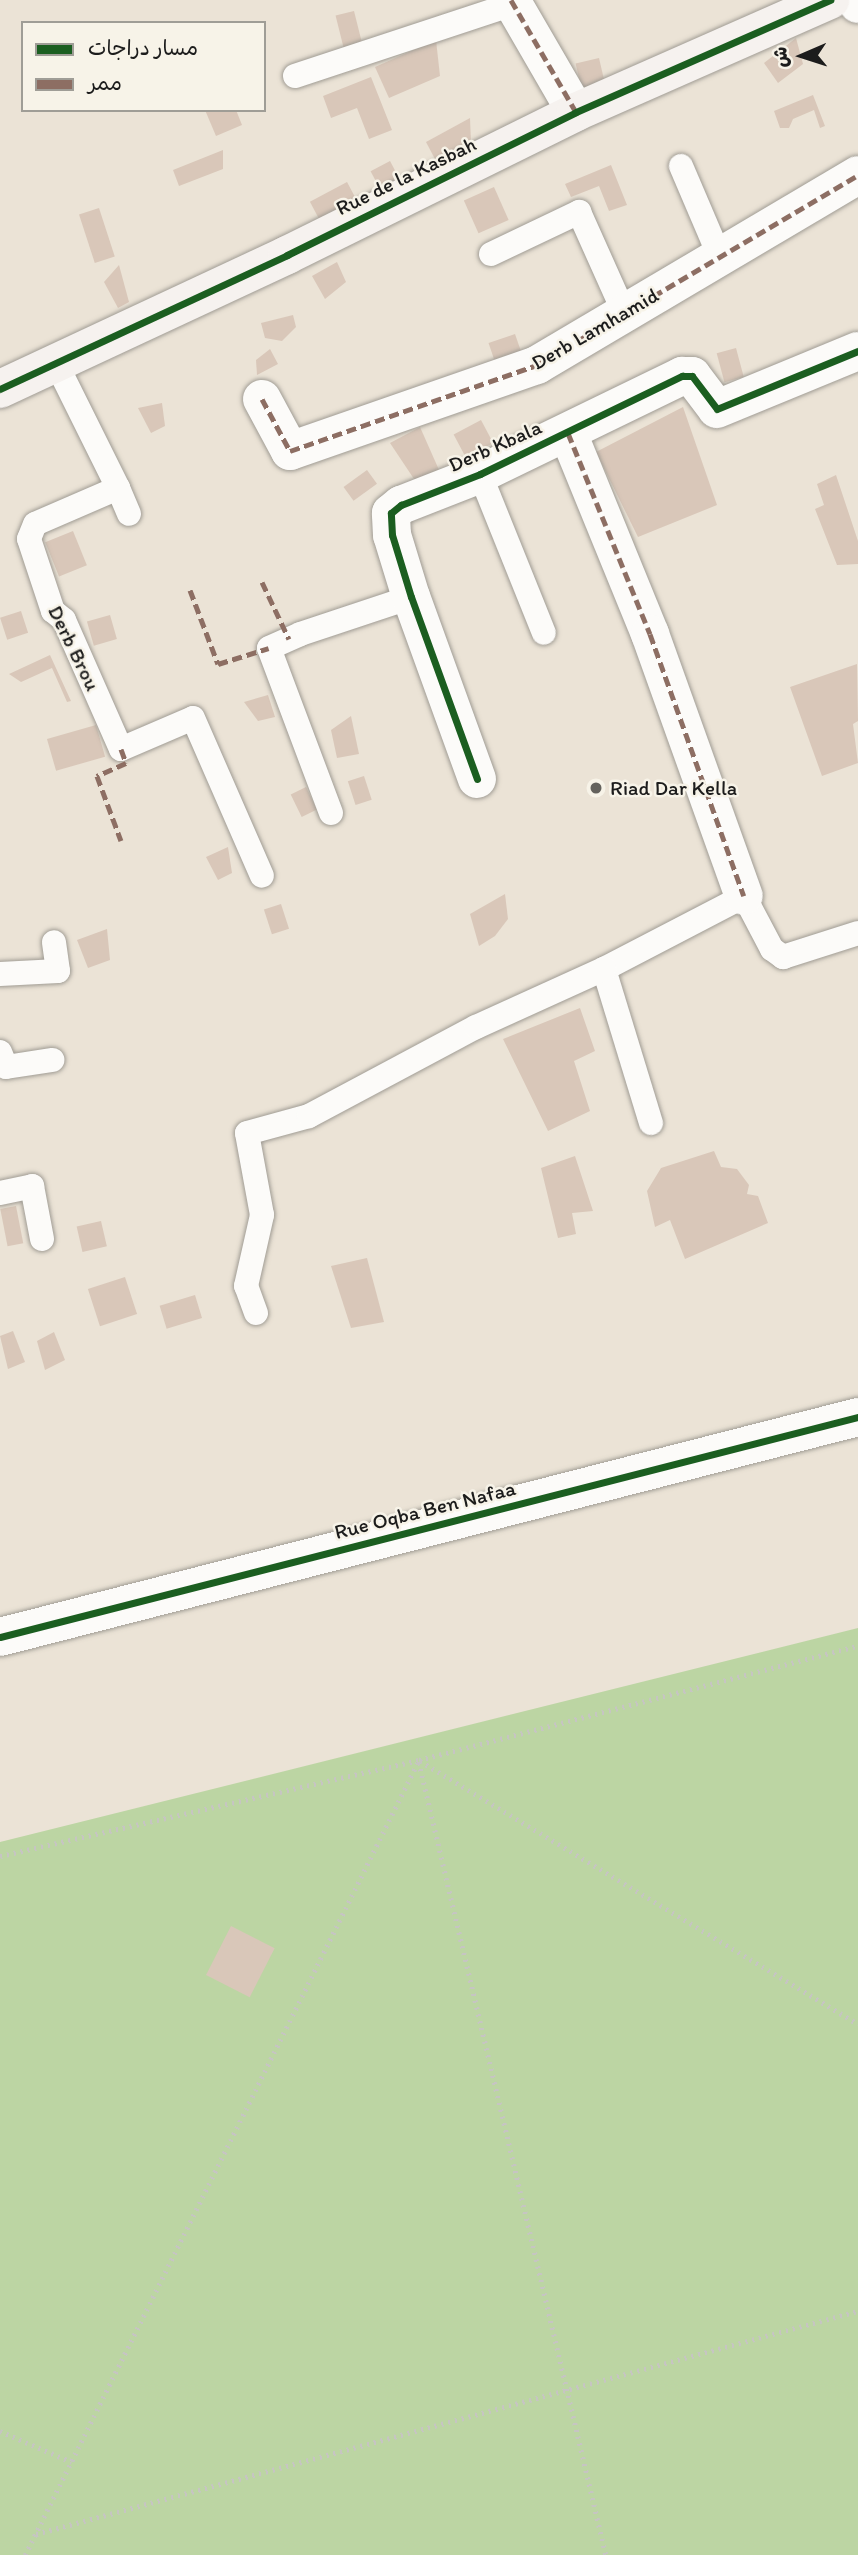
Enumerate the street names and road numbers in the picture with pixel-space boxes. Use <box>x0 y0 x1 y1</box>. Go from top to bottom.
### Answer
street label: Rue de la Kasbah <box>332 131 480 221</box>
street label: Derb Lamhamid <box>527 282 663 376</box>
street label: Derb Kbala <box>444 414 546 478</box>
street label: Derb Brou <box>43 601 105 695</box>
street label: Rue Oqba Ben Nafaa <box>332 1475 518 1545</box>

